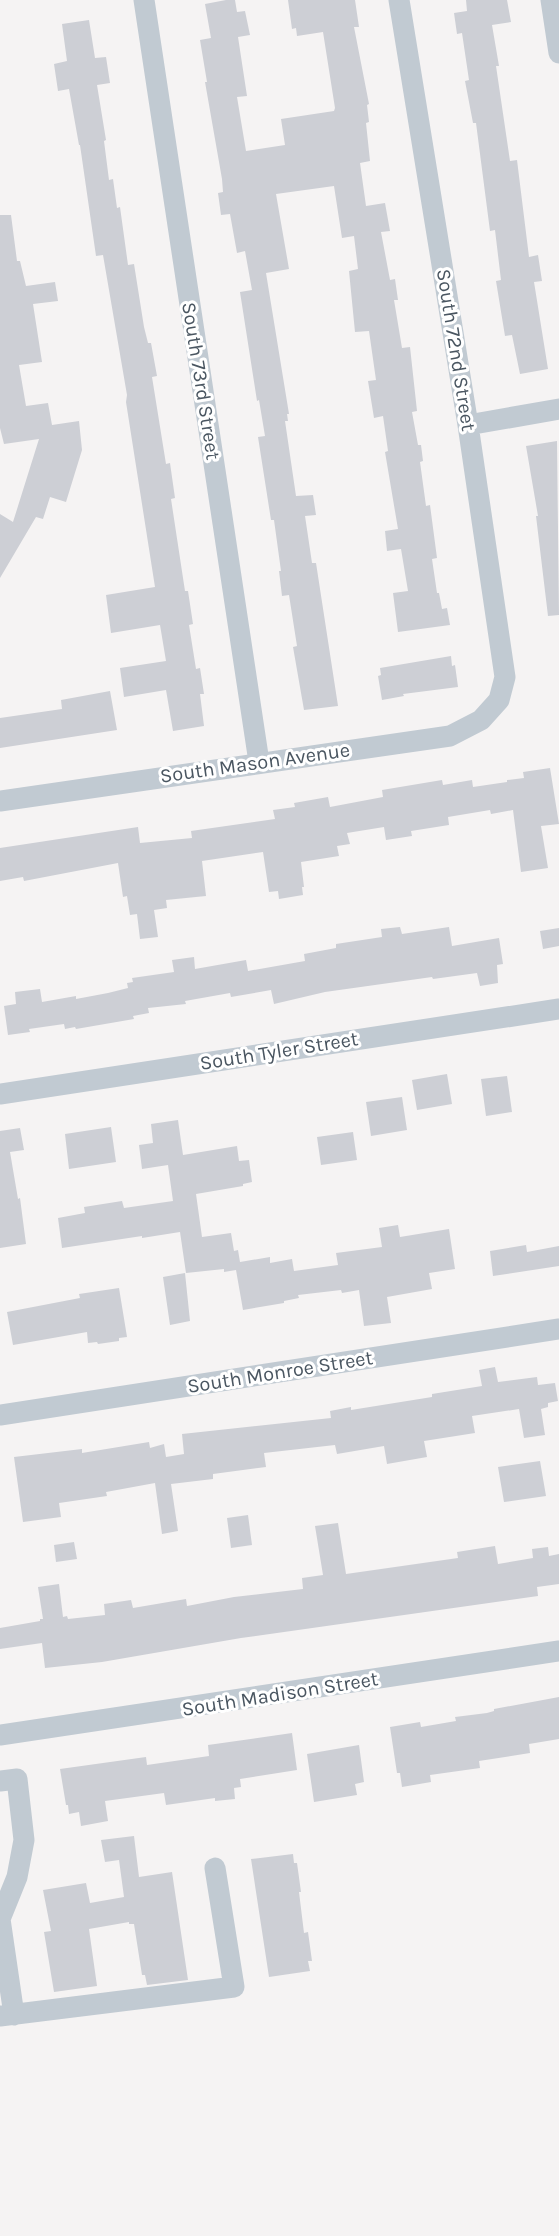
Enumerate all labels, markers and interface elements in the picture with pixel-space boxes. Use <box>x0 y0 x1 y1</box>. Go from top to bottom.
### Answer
street label: South 72nd Street <box>432 267 480 433</box>
street label: South 73rd Street <box>177 300 225 462</box>
street label: South Mason Avenue <box>159 738 351 788</box>
street label: South Tyler Street <box>198 1027 360 1075</box>
street label: South Monroe Street <box>186 1346 375 1398</box>
street label: South Madison Street <box>180 1667 380 1721</box>

